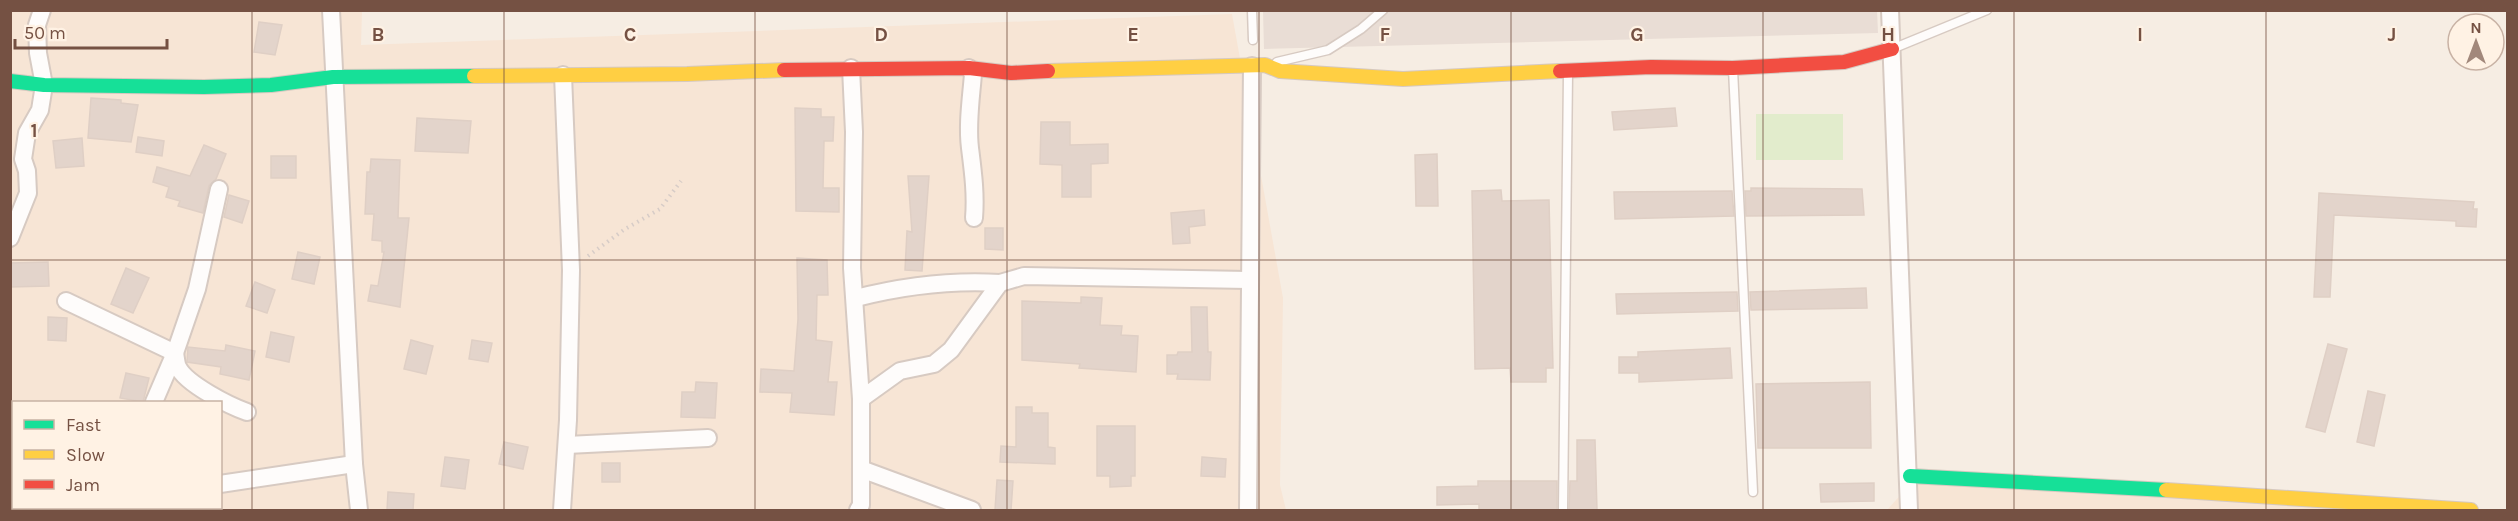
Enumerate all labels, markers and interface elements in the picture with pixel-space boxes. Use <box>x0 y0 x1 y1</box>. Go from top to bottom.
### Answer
scale bar <box>15 12 166 50</box>
north arrow <box>2446 12 2506 72</box>
text: N <box>2470 18 2482 37</box>
text: 50 m <box>24 22 66 44</box>
text: B <box>372 23 384 46</box>
text: C <box>624 23 636 46</box>
text: D <box>874 23 888 46</box>
text: E <box>1127 23 1139 46</box>
text: F <box>1380 23 1391 46</box>
text: G <box>1630 23 1644 46</box>
text: H <box>1881 23 1895 46</box>
text: I <box>2137 23 2143 46</box>
text: J <box>2388 23 2396 46</box>
text: 1 <box>30 119 38 142</box>
legend <box>12 401 222 509</box>
text: Fast <box>66 414 101 436</box>
text: Slow <box>66 444 105 466</box>
text: Jam <box>66 474 100 496</box>

